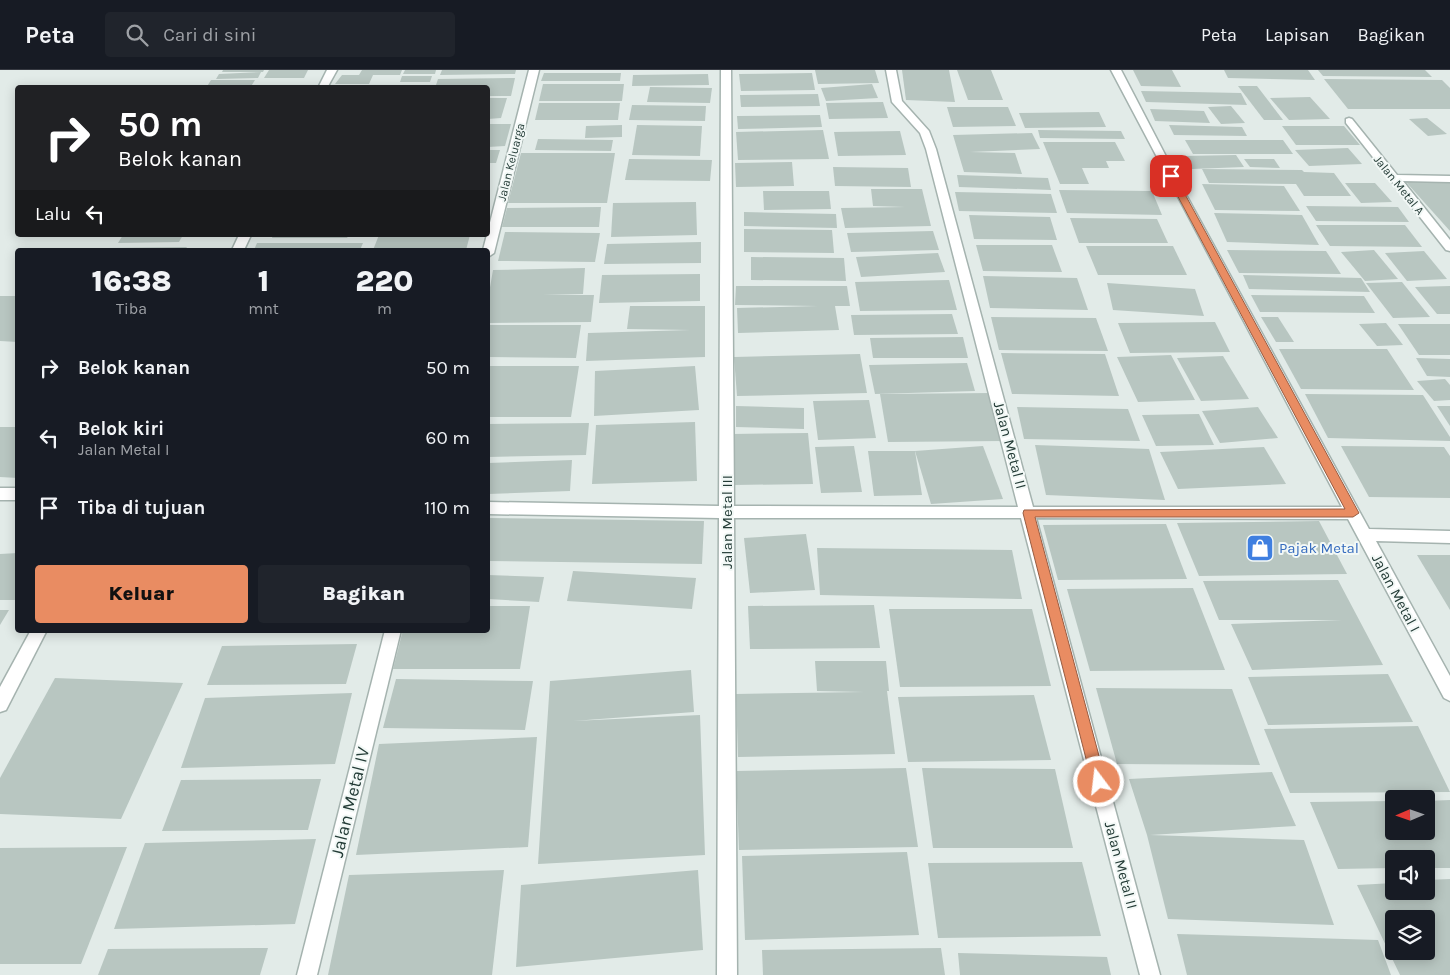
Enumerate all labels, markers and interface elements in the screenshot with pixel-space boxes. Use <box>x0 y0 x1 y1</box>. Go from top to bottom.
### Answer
search box <box>105 12 455 57</box>
text: Peta <box>25 21 75 49</box>
icon: search <box>123 21 151 49</box>
text: Cari di sini <box>163 24 257 46</box>
text: Peta <box>1201 24 1237 46</box>
text: Lapisan <box>1265 24 1329 46</box>
text: Bagikan <box>1357 24 1425 46</box>
text: 50 m <box>118 104 203 145</box>
icon: right <box>35 105 100 170</box>
street label: Jalan Keluarga <box>495 122 527 202</box>
text: Belok kanan <box>118 146 242 172</box>
street label: Jalan Metal A <box>1371 153 1427 217</box>
pin <box>1150 155 1192 197</box>
icon: arrive <box>1157 162 1185 190</box>
icon: left <box>81 200 109 228</box>
text: Lalu <box>35 203 71 225</box>
text: 16:38 <box>92 263 172 299</box>
text: 1 <box>258 263 269 299</box>
text: 220 <box>355 263 413 299</box>
text: Tiba <box>116 299 147 318</box>
text: mnt <box>248 299 279 318</box>
text: m <box>377 299 392 318</box>
icon: right <box>35 354 63 382</box>
text: Belok kanan <box>78 357 190 379</box>
text: 50 m <box>426 357 470 379</box>
street label: Jalan Metal II <box>990 399 1030 491</box>
text: Belok kiri <box>78 418 164 440</box>
icon: left <box>35 424 63 452</box>
text: 60 m <box>426 427 470 449</box>
text: Jalan Metal I <box>78 440 169 459</box>
street label: Jalan Metal III <box>718 475 736 569</box>
icon: arrive <box>35 494 63 522</box>
text: Tiba di tujuan <box>78 497 205 519</box>
text: 110 m <box>424 497 470 519</box>
shop icon: Pajak Metal <box>1245 533 1275 563</box>
place label: Pajak Metal <box>1279 539 1359 557</box>
street label: Jalan Metal I <box>1368 551 1424 635</box>
button: Keluar <box>35 565 248 623</box>
button: Bagikan <box>258 565 470 623</box>
street label: Jalan Metal IV <box>326 745 374 859</box>
position arrow <box>1072 755 1124 807</box>
north arrow <box>1385 790 1435 840</box>
map controls <box>1385 790 1435 960</box>
street label: Jalan Metal II <box>1101 819 1141 911</box>
button: sound <box>1385 850 1435 900</box>
button: layers <box>1385 910 1435 960</box>

